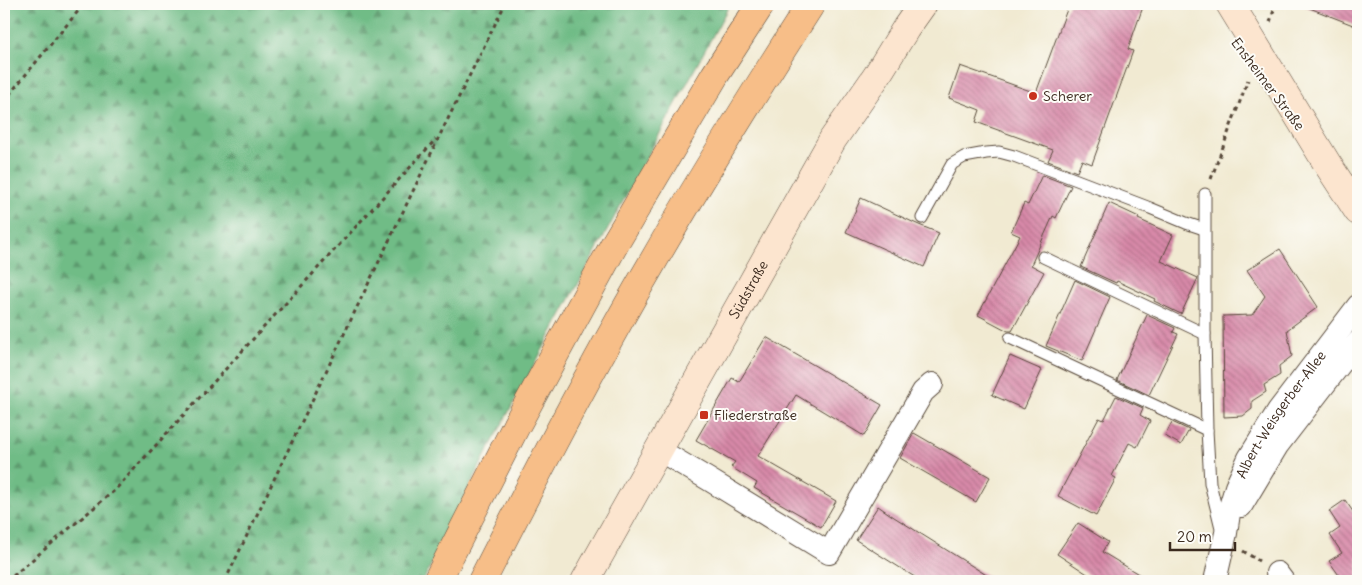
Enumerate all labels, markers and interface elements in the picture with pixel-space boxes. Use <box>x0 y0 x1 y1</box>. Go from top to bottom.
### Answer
street label: Ensheimer Straße <box>1227 34 1309 134</box>
place label: Scherer <box>1043 87 1092 105</box>
marker: Scherer <box>1027 90 1039 102</box>
street label: Südstraße <box>725 257 772 322</box>
street label: Albert-Weisgerber-Allee <box>1232 347 1330 481</box>
place label: Fliederstraße <box>714 406 797 424</box>
marker: Fliederstraße <box>698 409 710 421</box>
scale bar <box>1170 520 1234 552</box>
text: 20 m <box>1177 527 1212 546</box>

